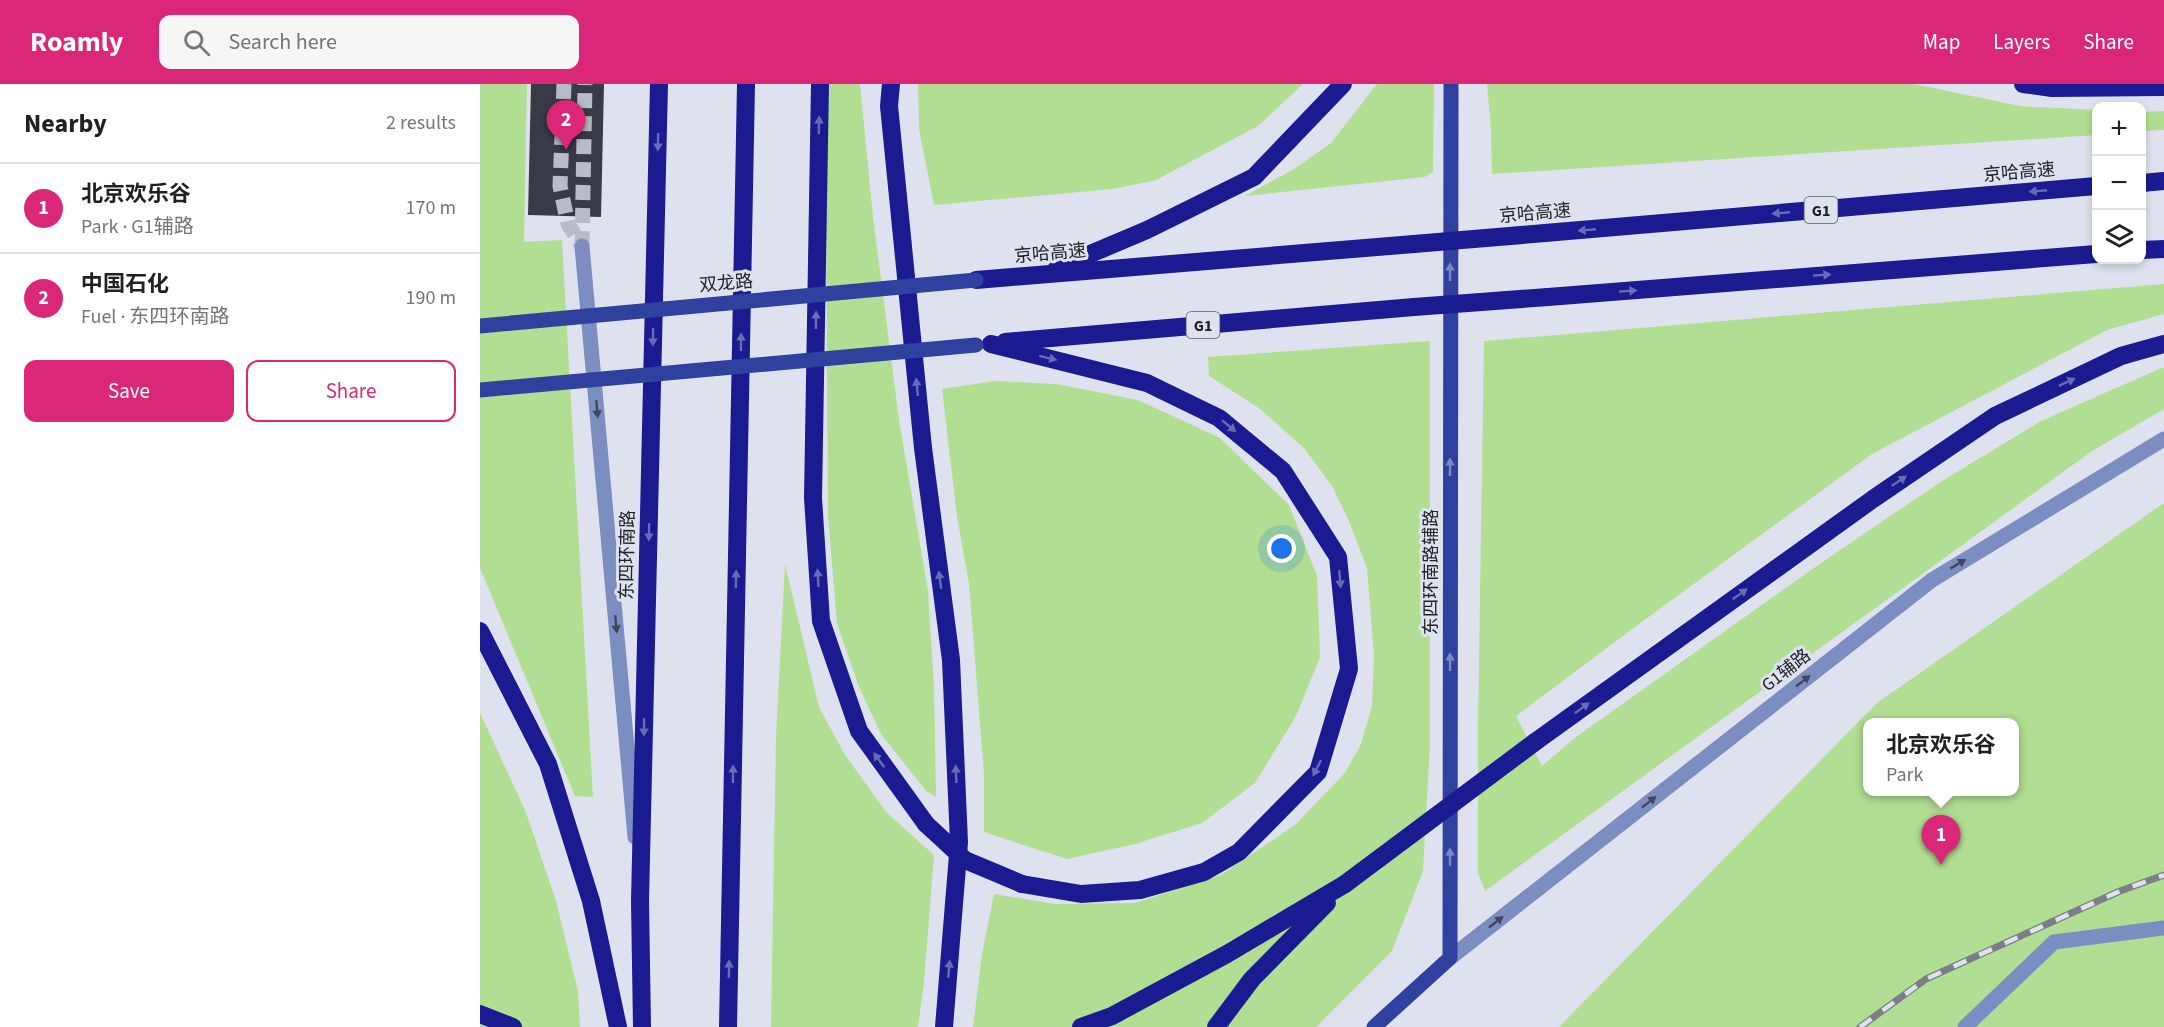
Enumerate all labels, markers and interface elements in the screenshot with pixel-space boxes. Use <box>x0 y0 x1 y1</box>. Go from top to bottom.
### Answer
search box <box>159 15 579 69</box>
text: Roamly <box>30 22 123 62</box>
icon: search <box>180 26 213 59</box>
text: Search here <box>228 26 337 58</box>
text: Map <box>1923 27 1960 57</box>
text: Layers <box>1993 27 2050 57</box>
text: Share <box>2083 27 2134 57</box>
pin: 2 <box>546 100 586 150</box>
map controls <box>2092 102 2146 264</box>
button: + <box>2092 102 2146 156</box>
text: Nearby <box>24 105 107 142</box>
text: 2 results <box>386 109 456 137</box>
one-way arrow <box>814 115 824 134</box>
one-way arrow <box>653 133 663 152</box>
button: − <box>2092 156 2146 210</box>
street label: 京哈高速 <box>1982 157 2056 188</box>
text: 北京欢乐谷 <box>81 178 191 210</box>
one-way arrow <box>2029 186 2048 196</box>
text: 1 <box>38 194 49 222</box>
text: 170 m <box>406 194 456 222</box>
road number: G1 <box>1804 197 1838 223</box>
street label: 京哈高速 <box>1498 198 1572 229</box>
one-way arrow <box>1772 208 1791 218</box>
button: layers <box>2092 210 2146 264</box>
text: Park · G1辅路 <box>81 213 194 241</box>
one-way arrow <box>1577 225 1596 235</box>
street label: 京哈高速 <box>1013 238 1087 269</box>
one-way arrow <box>1445 263 1455 282</box>
text: 中国石化 <box>81 268 169 300</box>
street label: 双龙路 <box>698 269 754 298</box>
one-way arrow <box>1813 271 1832 280</box>
text: 2 <box>38 284 49 312</box>
text: 190 m <box>406 284 456 312</box>
one-way arrow <box>1618 286 1637 295</box>
text: Fuel · 东四环南路 <box>81 303 229 331</box>
one-way arrow <box>811 310 821 329</box>
road number: G1 <box>1186 312 1220 338</box>
one-way arrow <box>649 328 658 347</box>
one-way arrow <box>736 332 746 351</box>
one-way arrow <box>1039 354 1057 363</box>
button: Save <box>24 360 234 422</box>
button: Share <box>246 360 456 422</box>
one-way arrow <box>912 377 922 396</box>
one-way arrow <box>2058 377 2076 387</box>
one-way arrow <box>592 399 602 418</box>
one-way arrow <box>1221 419 1237 432</box>
one-way arrow <box>1445 458 1455 477</box>
one-way arrow <box>1891 475 1907 487</box>
street label: 东四环南路辅路 <box>1419 509 1444 635</box>
street label: 东四环南路 <box>614 510 641 600</box>
one-way arrow <box>644 523 654 542</box>
your location <box>1267 534 1296 563</box>
one-way arrow <box>1950 559 1966 570</box>
one-way arrow <box>814 568 823 587</box>
one-way arrow <box>732 569 741 588</box>
one-way arrow <box>1335 569 1345 588</box>
one-way arrow <box>936 570 945 589</box>
one-way arrow <box>1732 588 1748 600</box>
one-way arrow <box>611 614 621 633</box>
street label: G1辅路 <box>1757 643 1816 698</box>
one-way arrow <box>1445 653 1455 672</box>
one-way arrow <box>1795 676 1810 688</box>
one-way arrow <box>1574 702 1590 714</box>
one-way arrow <box>640 718 649 737</box>
popup <box>1863 718 2019 796</box>
text: 北京欢乐谷 <box>1886 729 1996 761</box>
one-way arrow <box>874 752 886 767</box>
one-way arrow <box>1312 760 1322 777</box>
text: Park <box>1886 761 1923 789</box>
one-way arrow <box>728 764 738 783</box>
one-way arrow <box>952 765 961 784</box>
one-way arrow <box>1641 795 1657 808</box>
pin: 1 <box>1922 816 1960 865</box>
one-way arrow <box>1445 848 1455 867</box>
one-way arrow <box>1488 916 1503 928</box>
one-way arrow <box>724 959 734 978</box>
one-way arrow <box>944 959 954 978</box>

